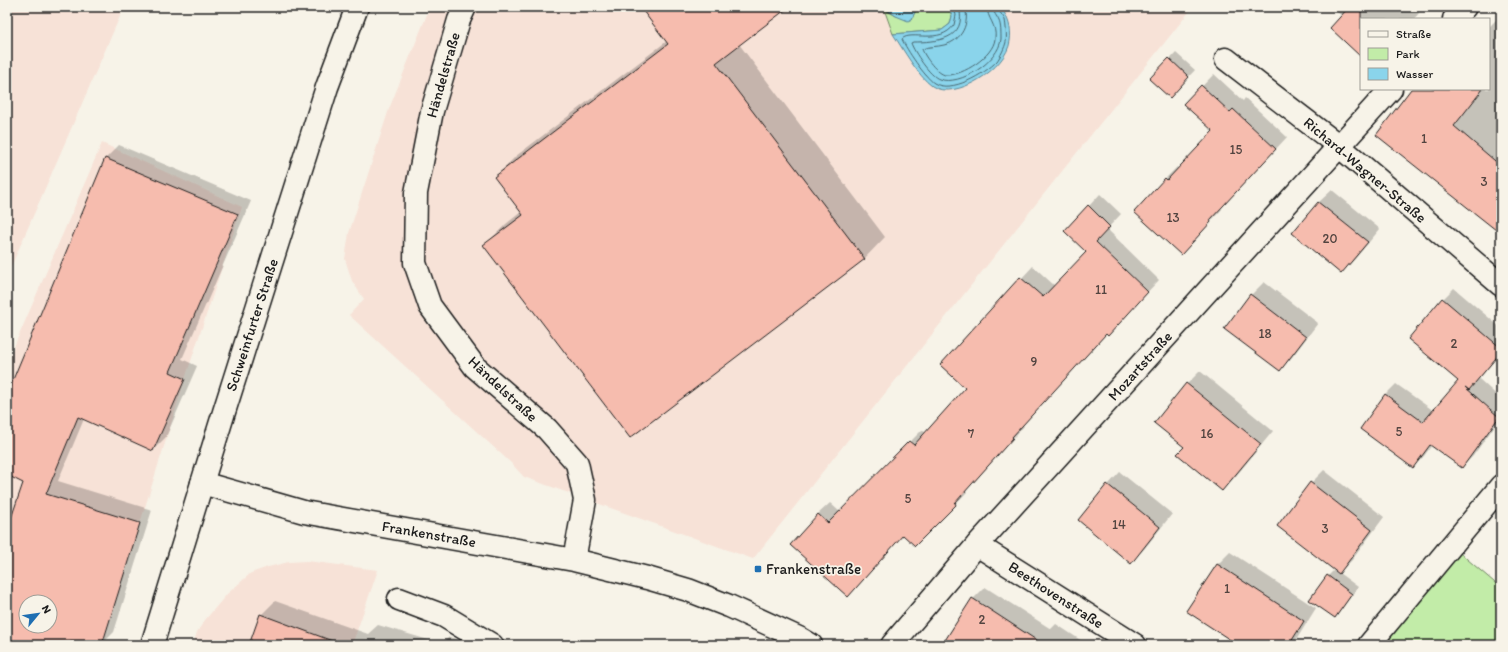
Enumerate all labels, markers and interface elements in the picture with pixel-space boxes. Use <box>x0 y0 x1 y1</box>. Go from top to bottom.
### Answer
legend <box>1360 18 1490 90</box>
text: Straße <box>1396 27 1431 41</box>
street label: Händelstraße <box>422 30 464 120</box>
text: Park <box>1396 47 1420 61</box>
text: Wasser <box>1396 67 1433 81</box>
street label: Richard-Wagner-Straße <box>1300 113 1430 227</box>
house number: 1 <box>1421 131 1427 146</box>
house number: 15 <box>1230 142 1243 157</box>
house number: 3 <box>1480 174 1488 189</box>
house number: 13 <box>1166 210 1180 225</box>
house number: 20 <box>1323 231 1337 246</box>
street label: Schweinfurter Straße <box>222 256 282 394</box>
house number: 11 <box>1095 282 1107 297</box>
house number: 18 <box>1258 326 1272 341</box>
street label: Mozartstraße <box>1104 328 1176 404</box>
house number: 2 <box>1451 336 1458 351</box>
street label: Händelstraße <box>465 352 541 426</box>
house number: 9 <box>1031 354 1038 369</box>
house number: 5 <box>1396 424 1403 439</box>
house number: 7 <box>968 426 975 441</box>
house number: 16 <box>1201 426 1214 441</box>
house number: 5 <box>905 491 912 506</box>
street label: Frankenstraße <box>381 517 477 551</box>
house number: 14 <box>1112 517 1126 532</box>
house number: 3 <box>1321 521 1329 536</box>
street label: Beethovenstraße <box>1005 558 1107 632</box>
place label: Frankenstraße <box>766 560 861 578</box>
marker: Frankenstraße <box>753 564 763 574</box>
house number: 1 <box>1224 581 1230 596</box>
north arrow <box>18 594 58 634</box>
text: N <box>39 603 54 616</box>
house number: 2 <box>979 612 986 627</box>

